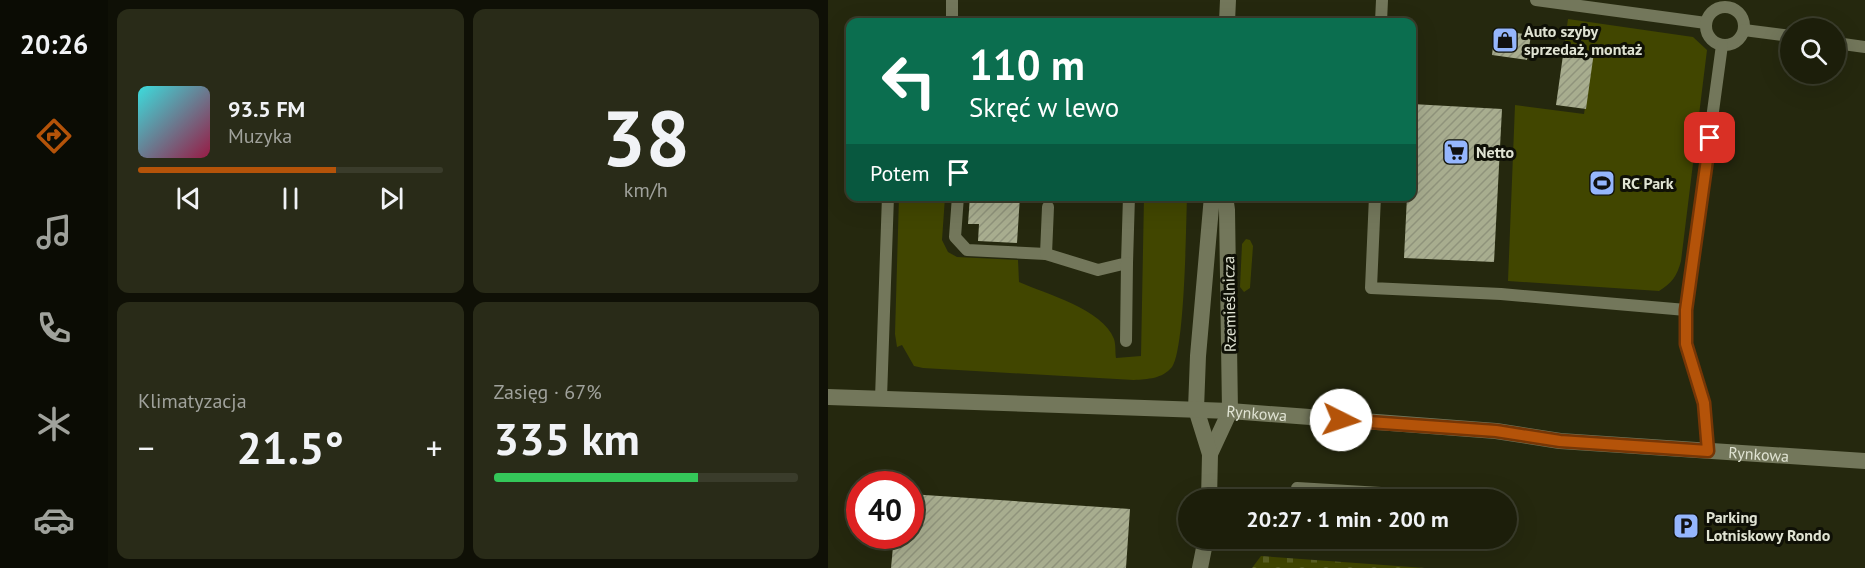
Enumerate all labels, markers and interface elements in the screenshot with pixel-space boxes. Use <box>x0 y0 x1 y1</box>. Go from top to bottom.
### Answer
map controls <box>1780 18 1846 84</box>
button: search <box>1780 18 1846 84</box>
place label: Auto szyby sprzedaż, montaż <box>1524 21 1642 59</box>
shop icon: Auto szyby sprzedaż, montaż <box>1490 25 1520 55</box>
text: 20:26 <box>20 27 88 61</box>
text: 110 m <box>969 37 1085 92</box>
icon: left <box>870 42 948 120</box>
text: 38 <box>602 87 690 188</box>
text: Skręć w lewo <box>969 90 1119 124</box>
text: 93.5 FM <box>228 95 305 123</box>
pin <box>1684 112 1735 163</box>
icon: directions <box>33 115 75 157</box>
icon: arrive <box>1693 121 1726 154</box>
text: Muzyka <box>228 123 292 149</box>
supermarket icon: Netto <box>1441 137 1471 167</box>
place label: Netto <box>1476 142 1515 162</box>
icon: arrive <box>942 156 975 189</box>
text: Potem <box>870 159 930 187</box>
sports icon: RC Park <box>1587 168 1617 198</box>
place label: RC Park <box>1622 173 1674 193</box>
text: km/h <box>624 177 668 203</box>
icon: previous <box>172 182 205 215</box>
icon: pause <box>274 182 307 215</box>
icon: next <box>375 182 408 215</box>
icon: music <box>33 211 75 253</box>
street label: Rzemieślnicza <box>1218 256 1240 352</box>
icon: phone <box>33 307 75 349</box>
text: Zasięg · 67% <box>494 379 602 405</box>
text: Klimatyzacja <box>138 388 247 414</box>
position arrow <box>1309 388 1373 452</box>
street label: Rynkowa <box>1226 401 1288 425</box>
icon: climate <box>33 403 75 445</box>
text: 335 km <box>494 409 640 467</box>
text: 21.5° <box>237 418 344 476</box>
text: − <box>138 426 155 469</box>
text: + <box>426 426 443 469</box>
street label: Rynkowa <box>1728 442 1790 466</box>
speed limit sign: 40 <box>846 471 924 549</box>
icon: car <box>33 499 75 541</box>
text: 20:27 · 1 min · 200 m <box>1246 505 1449 533</box>
place label: Parking Lotniskowy Rondo <box>1706 507 1831 545</box>
parking icon: Parking Lotniskowy Rondo <box>1671 511 1701 541</box>

